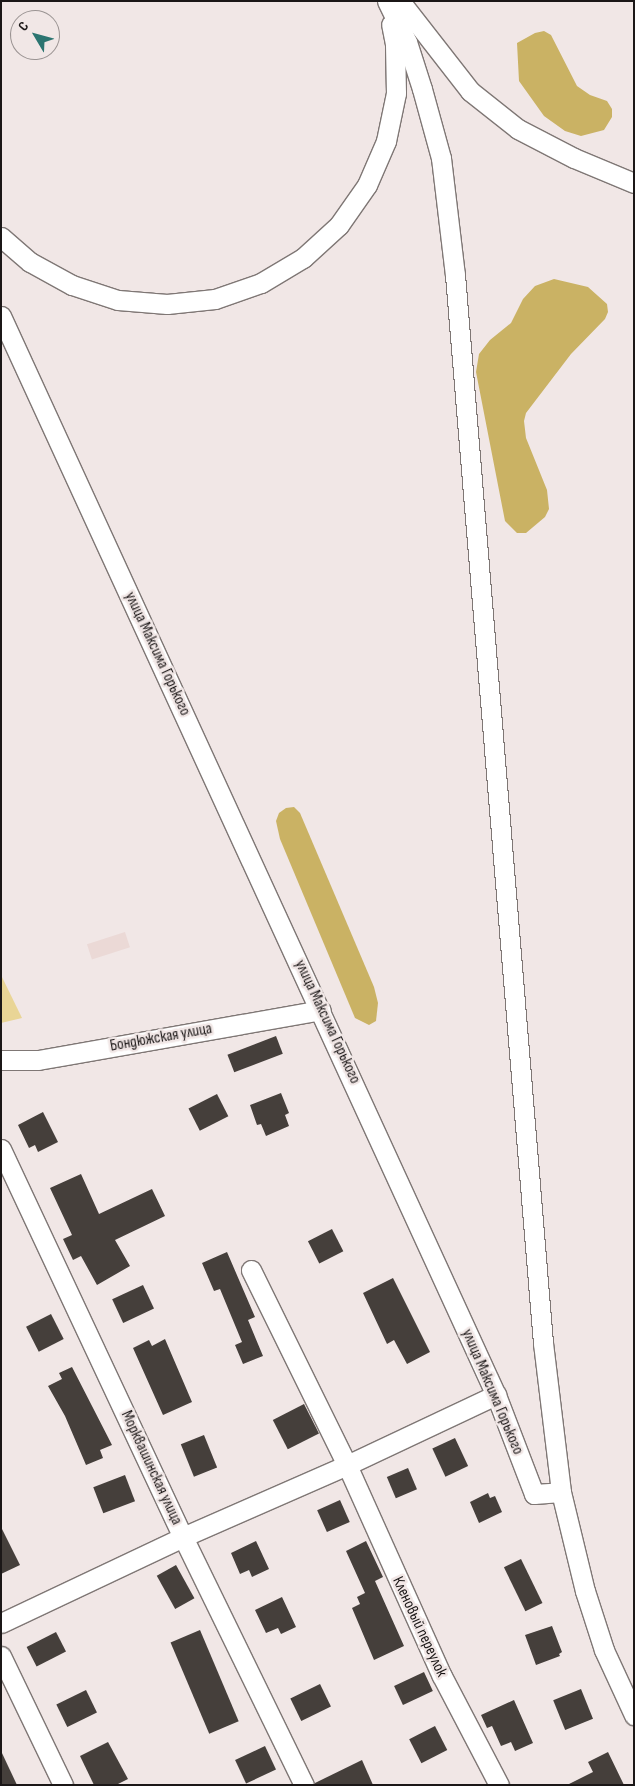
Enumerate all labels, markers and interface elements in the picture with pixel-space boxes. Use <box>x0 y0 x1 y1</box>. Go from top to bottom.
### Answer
north arrow <box>10 10 60 60</box>
text: С <box>14 18 32 34</box>
street label: улица Максима Горького <box>120 589 194 719</box>
street label: улица Максима Горького <box>290 957 364 1087</box>
street label: Бондюжская улица <box>109 1020 213 1056</box>
street label: улица Максима Горького <box>457 1326 527 1458</box>
street label: Морквашинская улица <box>116 1408 186 1528</box>
street label: Кленовый переулок <box>387 1574 451 1680</box>

